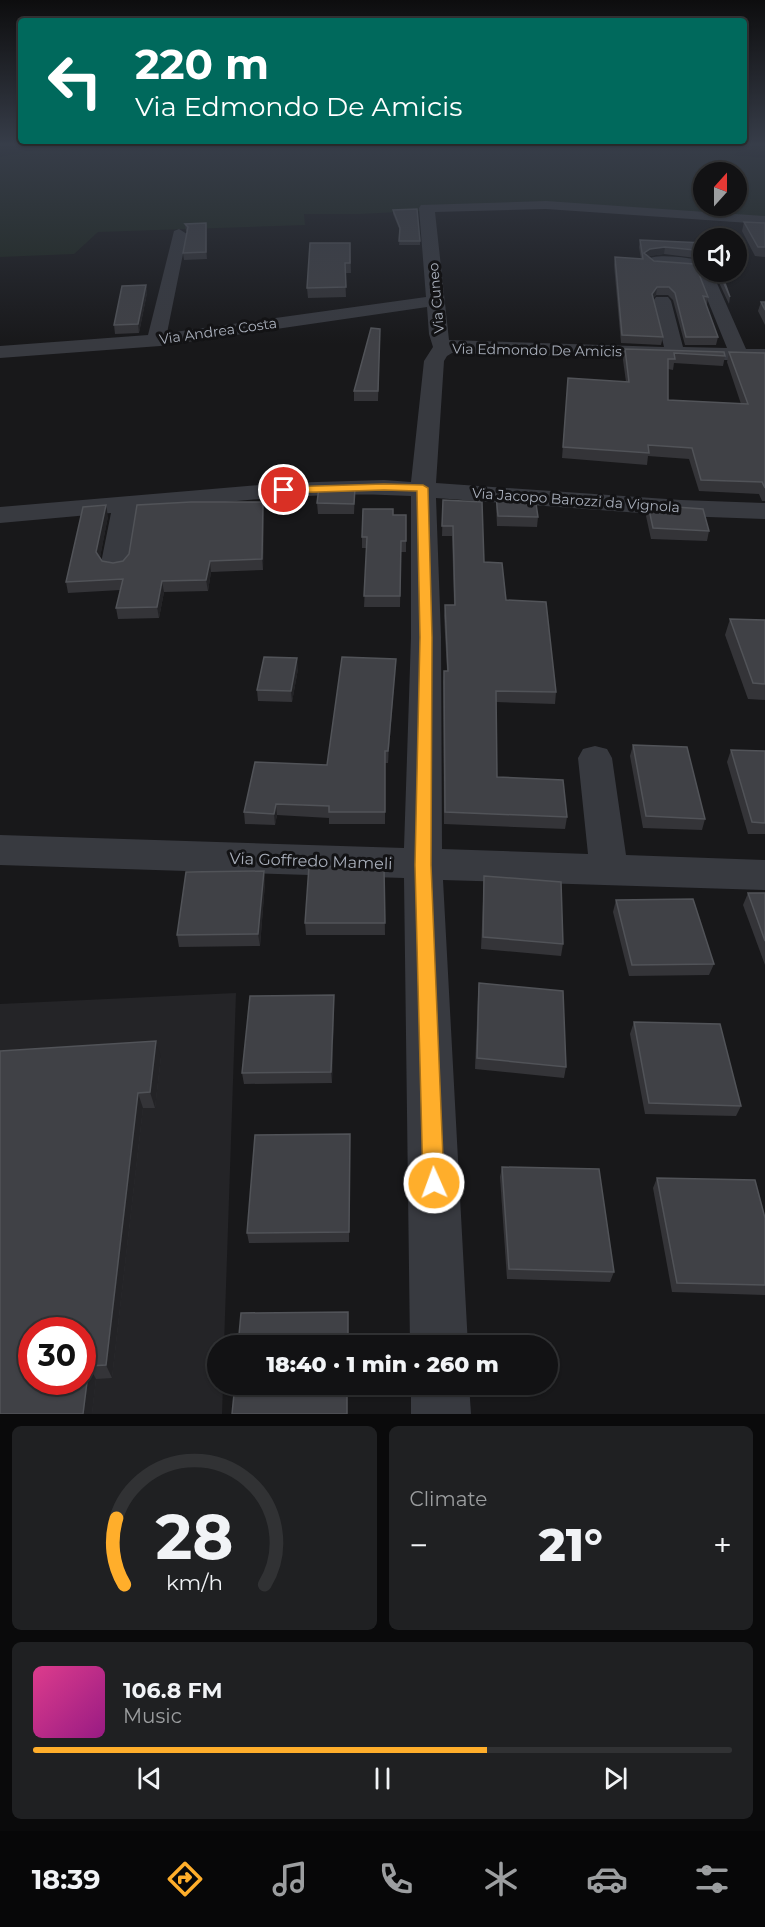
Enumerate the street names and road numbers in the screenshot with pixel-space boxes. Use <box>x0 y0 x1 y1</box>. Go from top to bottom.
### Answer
street label: Via Cuneo <box>424 262 448 334</box>
street label: Via Andrea Costa <box>158 314 278 348</box>
street label: Via Edmondo De Amicis <box>452 340 622 360</box>
street label: Via Jacopo Barozzi da Vignola <box>472 484 680 516</box>
street label: Via Goffredo Mameli <box>229 849 393 873</box>

